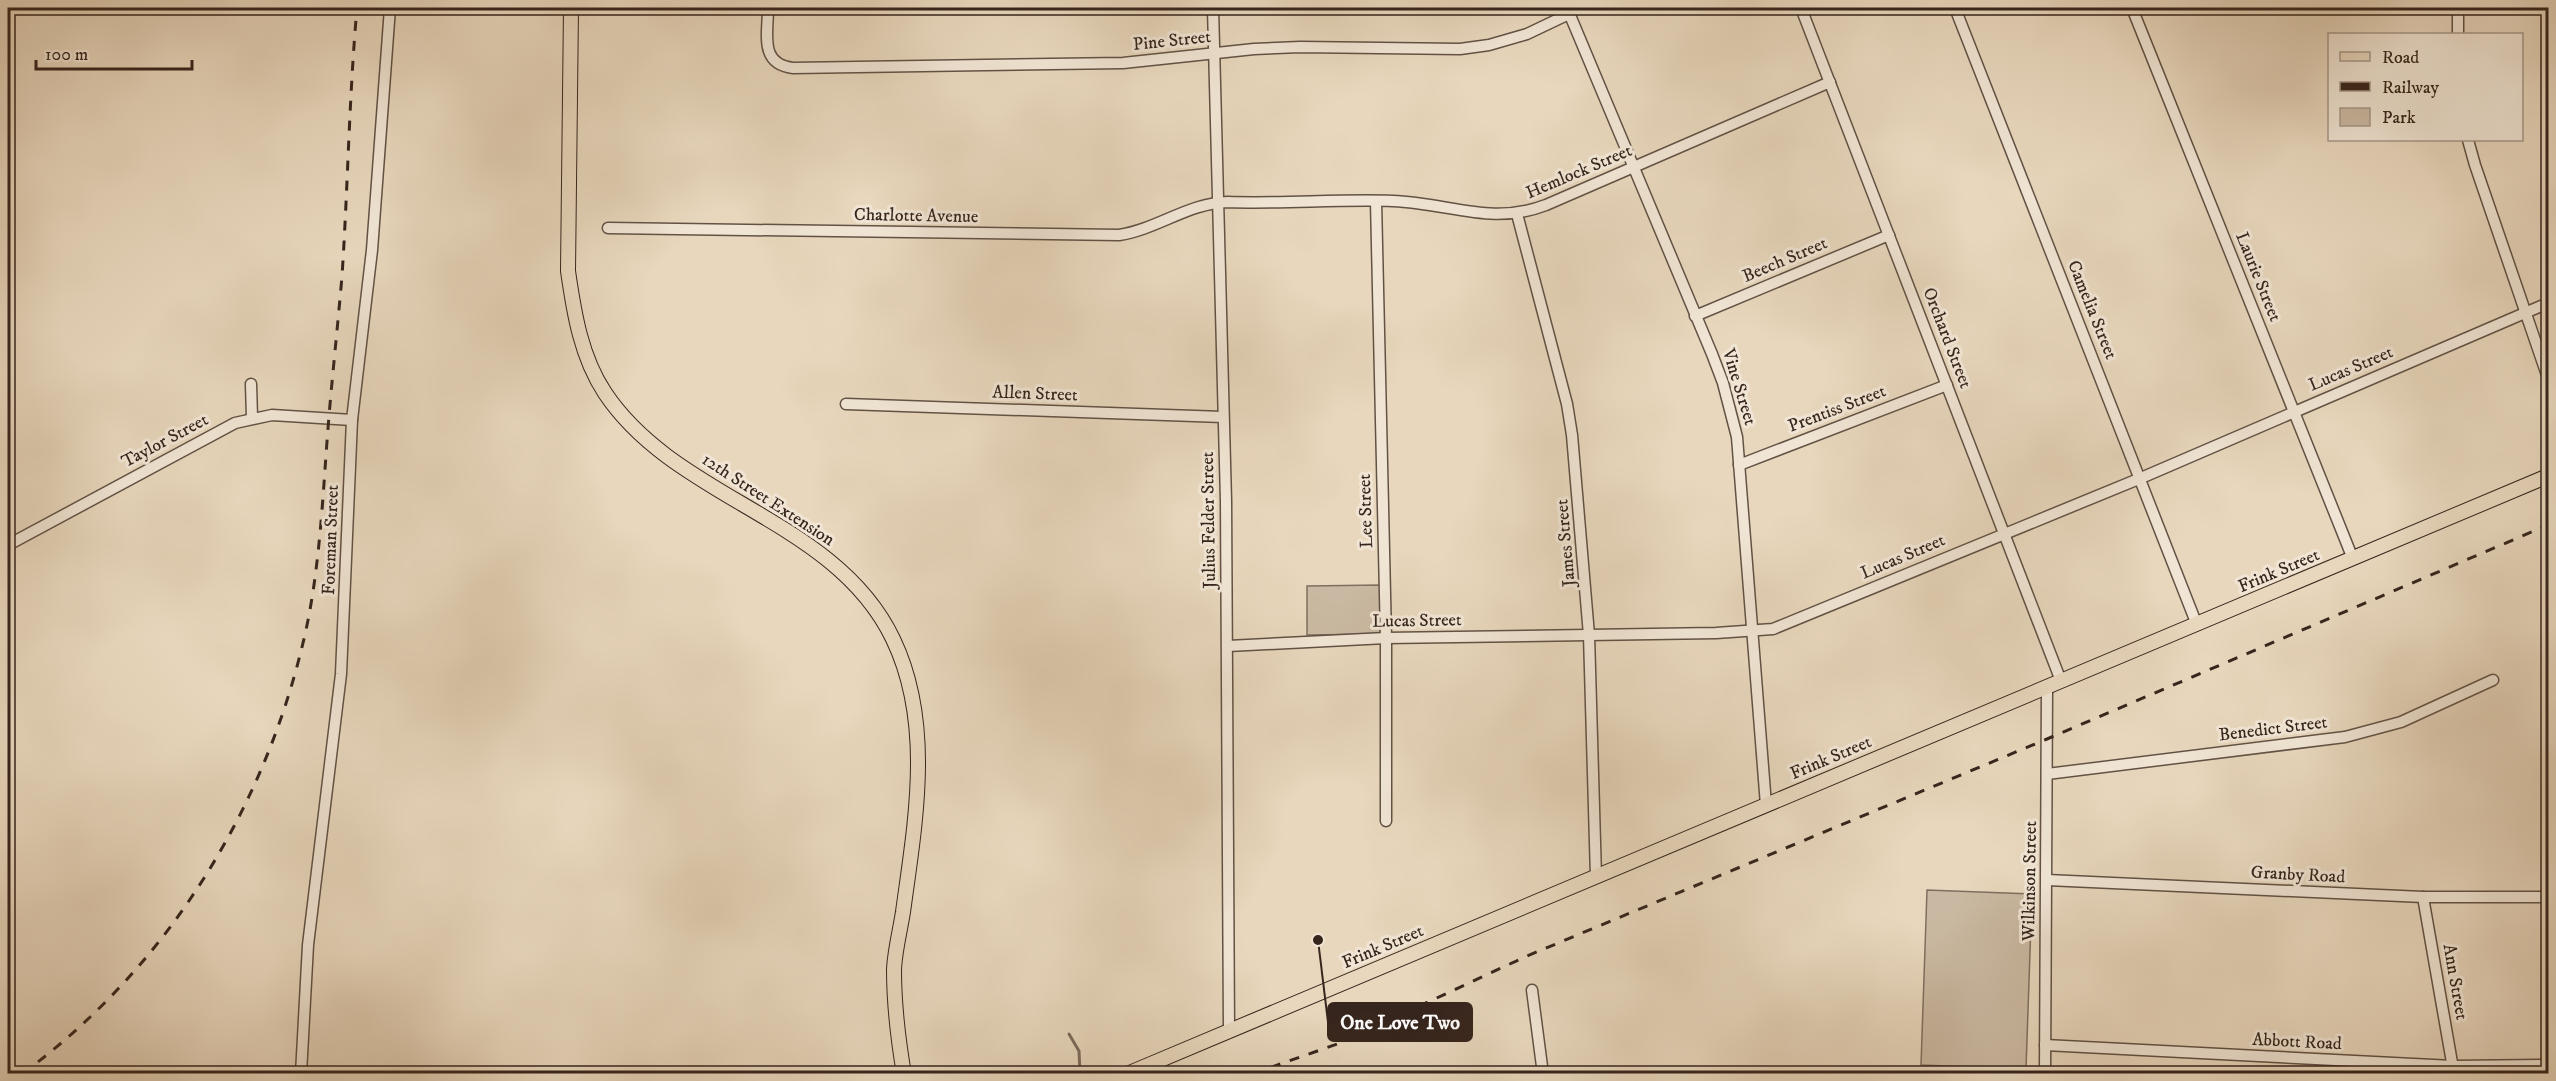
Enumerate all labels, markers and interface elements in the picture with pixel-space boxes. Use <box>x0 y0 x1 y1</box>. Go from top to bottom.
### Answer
street label: Pine Street <box>1132 26 1212 56</box>
scale bar <box>36 33 192 71</box>
legend <box>2328 33 2523 141</box>
text: 100 m <box>45 44 88 66</box>
text: Road <box>2382 47 2419 69</box>
text: Railway <box>2382 77 2440 99</box>
text: Park <box>2382 107 2416 129</box>
street label: Hemlock Street <box>1523 140 1636 204</box>
street label: Charlotte Avenue <box>854 204 978 228</box>
street label: Laurie Street <box>2230 229 2286 325</box>
street label: Beech Street <box>1739 232 1831 288</box>
street label: Camelia Street <box>2062 257 2122 363</box>
street label: Orchard Street <box>1918 284 1976 392</box>
street label: Lucas Street <box>2306 341 2397 397</box>
street label: Vine Street <box>1717 345 1761 428</box>
street label: Prentiss Street <box>1785 380 1889 438</box>
street label: Allen Street <box>992 382 1078 406</box>
street label: Taylor Street <box>118 409 212 473</box>
street label: 12th Street Extension <box>697 449 839 551</box>
street label: Julius Felder Street <box>1197 451 1221 591</box>
street label: Lee Street <box>1354 473 1378 549</box>
street label: Foreman Street <box>318 484 344 595</box>
street label: James Street <box>1551 498 1581 590</box>
street label: Lucas Street <box>1858 529 1949 585</box>
street label: Frink Street <box>2235 544 2323 598</box>
street label: Lucas Street <box>1372 609 1462 633</box>
street label: Benedict Street <box>2217 711 2329 747</box>
street label: Frink Street <box>1787 731 1875 785</box>
street label: Wilkinson Street <box>2018 821 2042 942</box>
street label: Granby Road <box>2250 862 2346 888</box>
street label: Frink Street <box>1339 920 1427 974</box>
street label: Ann Street <box>2438 942 2473 1022</box>
callout: One Love Two <box>1328 1003 1472 1041</box>
text: One Love Two <box>1340 1011 1460 1036</box>
street label: Abbott Road <box>2252 1029 2342 1055</box>

